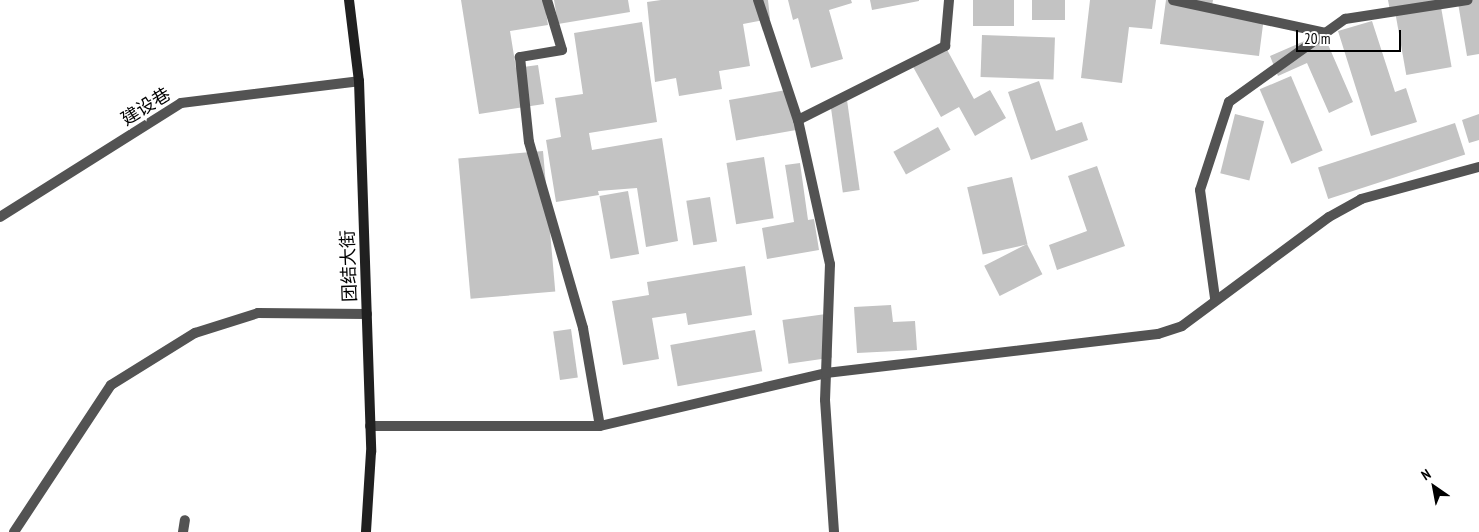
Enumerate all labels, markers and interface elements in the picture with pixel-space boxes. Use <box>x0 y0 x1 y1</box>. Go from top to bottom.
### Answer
scale bar <box>1299 20 1404 52</box>
text: 20 m <box>1304 29 1330 48</box>
street label: 建设巷 <box>117 84 175 130</box>
street label: 团结大街 <box>337 230 361 302</box>
north arrow <box>1409 462 1459 512</box>
text: N <box>1418 465 1434 484</box>

